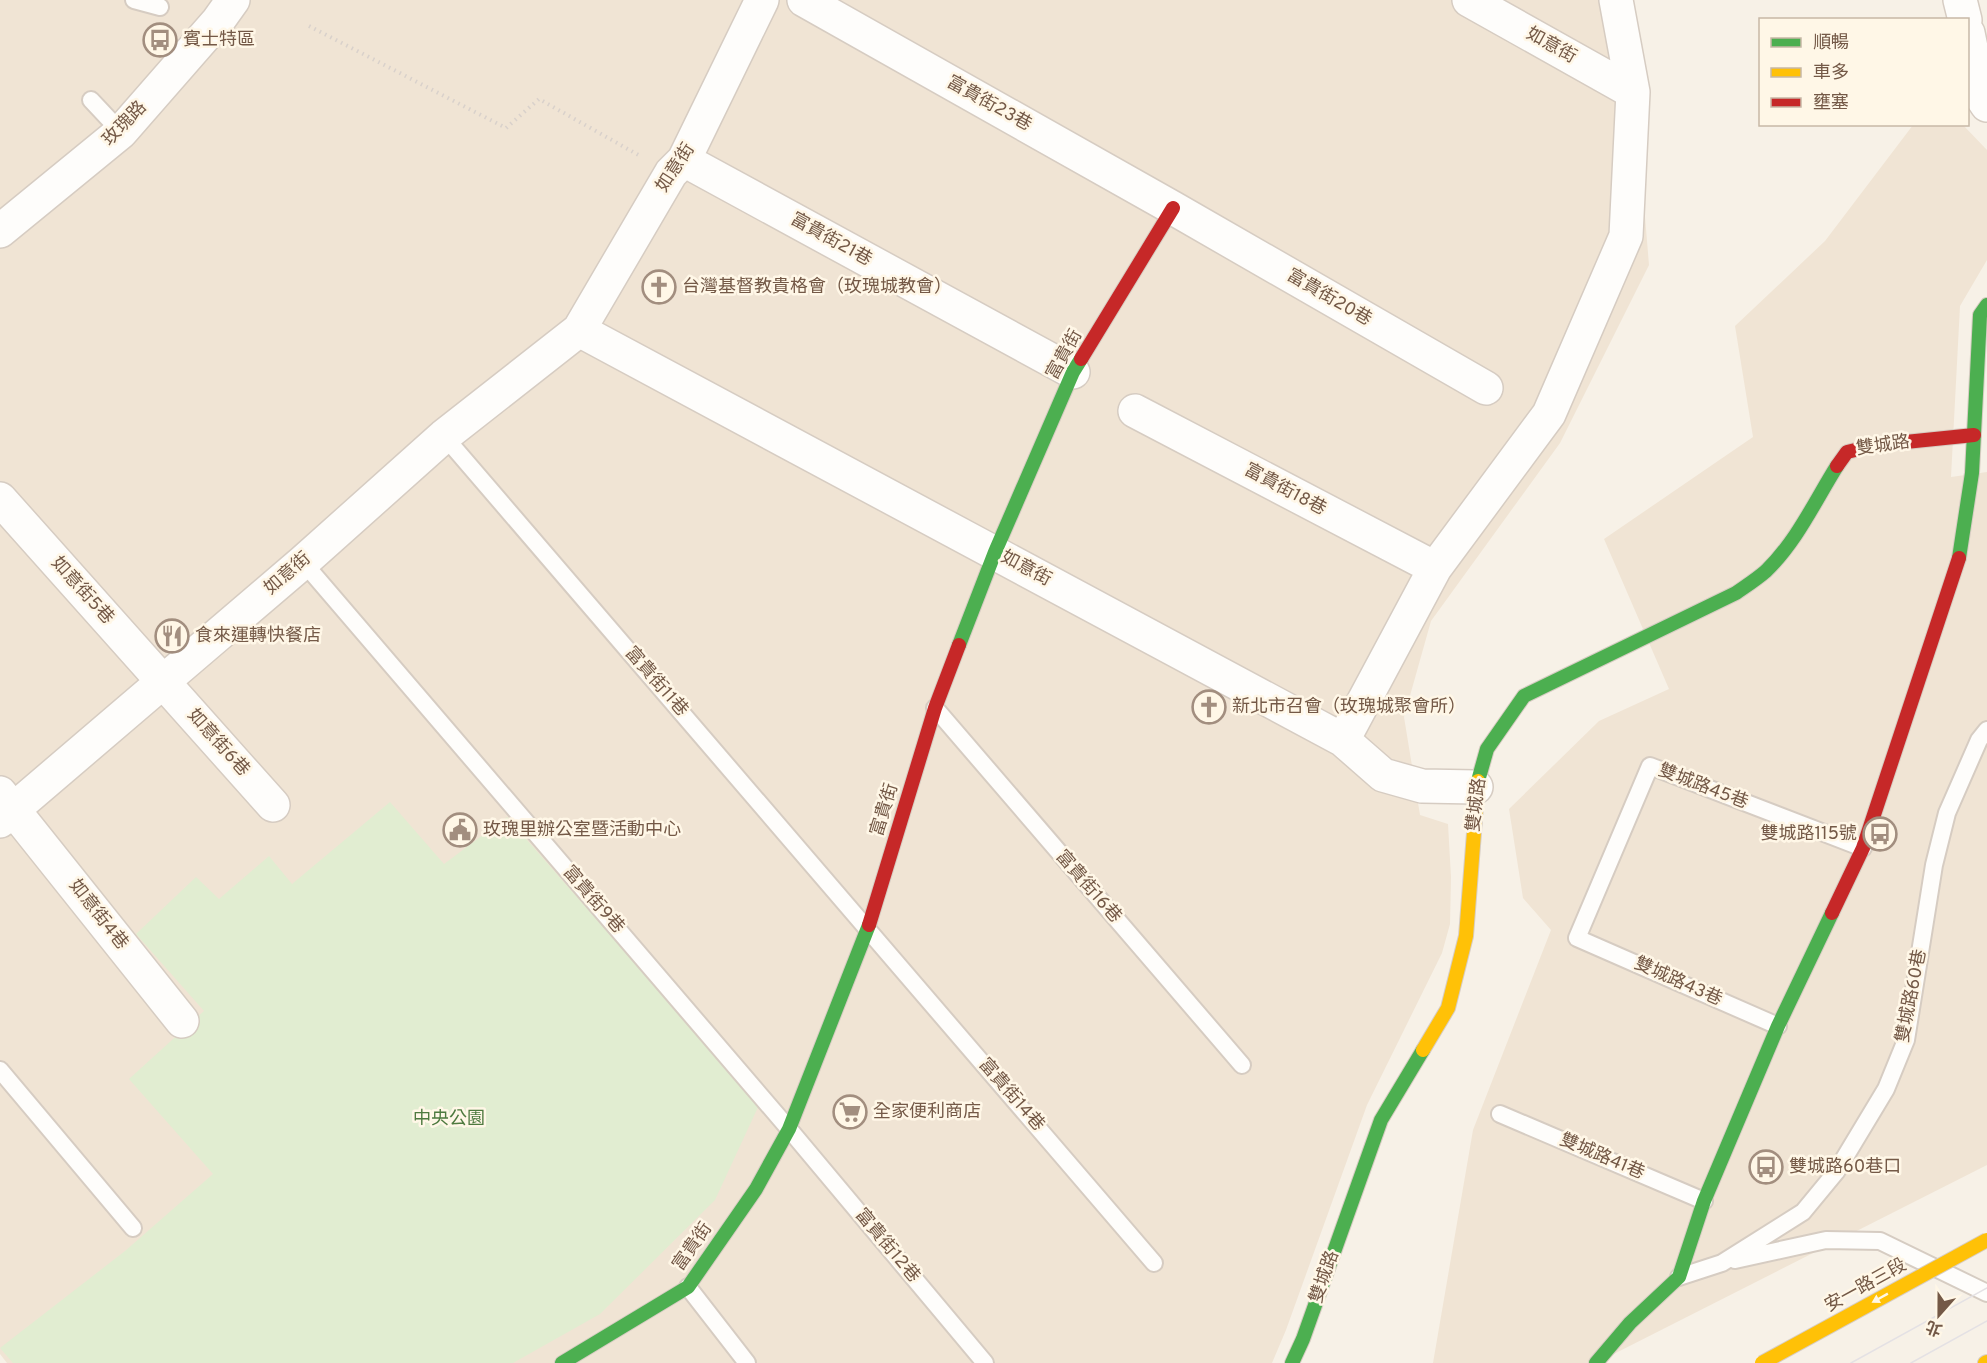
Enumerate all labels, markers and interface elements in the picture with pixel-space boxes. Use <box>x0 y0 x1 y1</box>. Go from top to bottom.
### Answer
legend <box>1759 18 1969 126</box>
bus stop icon: 賓士特區 <box>142 22 178 58</box>
street label: 如意街 <box>1522 23 1580 69</box>
place label: 賓士特區 <box>183 29 255 52</box>
text: 順暢 <box>1813 32 1849 55</box>
text: 車多 <box>1813 62 1849 85</box>
street label: 富貴街23巷 <box>942 71 1036 137</box>
text: 壅塞 <box>1813 92 1849 115</box>
street label: 玫瑰路 <box>98 97 152 151</box>
street label: 如意街 <box>652 139 700 197</box>
street label: 富貴街21巷 <box>786 208 876 272</box>
street label: 富貴街20巷 <box>1282 264 1376 332</box>
church icon: 台灣基督教貴格會（玫瑰城教會） <box>641 269 677 305</box>
place label: 台灣基督教貴格會（玫瑰城教會） <box>682 276 952 299</box>
street label: 富貴街 <box>1042 326 1088 384</box>
street label: 雙城路 <box>1855 431 1911 461</box>
street label: 富貴街18巷 <box>1240 459 1330 521</box>
street label: 如意街 <box>997 546 1055 592</box>
street label: 如意街 <box>260 548 316 600</box>
street label: 如意街5巷 <box>46 552 118 630</box>
restaurant icon: 食來運轉快餐店 <box>154 618 190 654</box>
place label: 食來運轉快餐店 <box>195 625 321 648</box>
street label: 富貴街11巷 <box>619 642 693 722</box>
church icon: 新北市召會（玫瑰城聚會所） <box>1191 689 1227 725</box>
place label: 新北市召會（玫瑰城聚會所） <box>1232 696 1466 719</box>
street label: 如意街6巷 <box>182 705 254 781</box>
street label: 雙城路45巷 <box>1655 759 1751 815</box>
street label: 雙城路 <box>1462 777 1492 833</box>
street label: 富貴街 <box>866 781 904 839</box>
public building icon: 玫瑰里辦公室暨活動中心 <box>442 812 478 848</box>
bus stop icon: 雙城路115號 <box>1862 816 1898 852</box>
place label: 玫瑰里辦公室暨活動中心 <box>483 819 681 842</box>
place label: 雙城路115號 <box>1760 823 1857 846</box>
street label: 富貴街16巷 <box>1050 846 1126 928</box>
street label: 富貴街9巷 <box>557 861 629 939</box>
street label: 如意街4巷 <box>63 875 133 955</box>
street label: 雙城路60巷 <box>1892 948 1932 1044</box>
street label: 雙城路43巷 <box>1630 952 1726 1012</box>
street label: 富貴街14巷 <box>973 1054 1049 1136</box>
supermarket icon: 全家便利商店 <box>832 1094 868 1130</box>
place label: 全家便利商店 <box>873 1101 981 1124</box>
park label: 中央公園 <box>413 1108 485 1131</box>
street label: 雙城路41巷 <box>1556 1129 1648 1185</box>
bus stop icon: 雙城路60巷口 <box>1748 1149 1784 1185</box>
place label: 雙城路60巷口 <box>1789 1156 1901 1179</box>
street label: 富貴街12巷 <box>849 1204 925 1288</box>
street label: 富貴街 <box>668 1218 718 1276</box>
street label: 雙城路 <box>1305 1248 1345 1306</box>
street label: 安一路三段 <box>1821 1254 1911 1318</box>
north arrow <box>1909 1285 1969 1345</box>
one-way arrow <box>1872 1293 1889 1303</box>
text: 北 <box>1923 1315 1945 1339</box>

